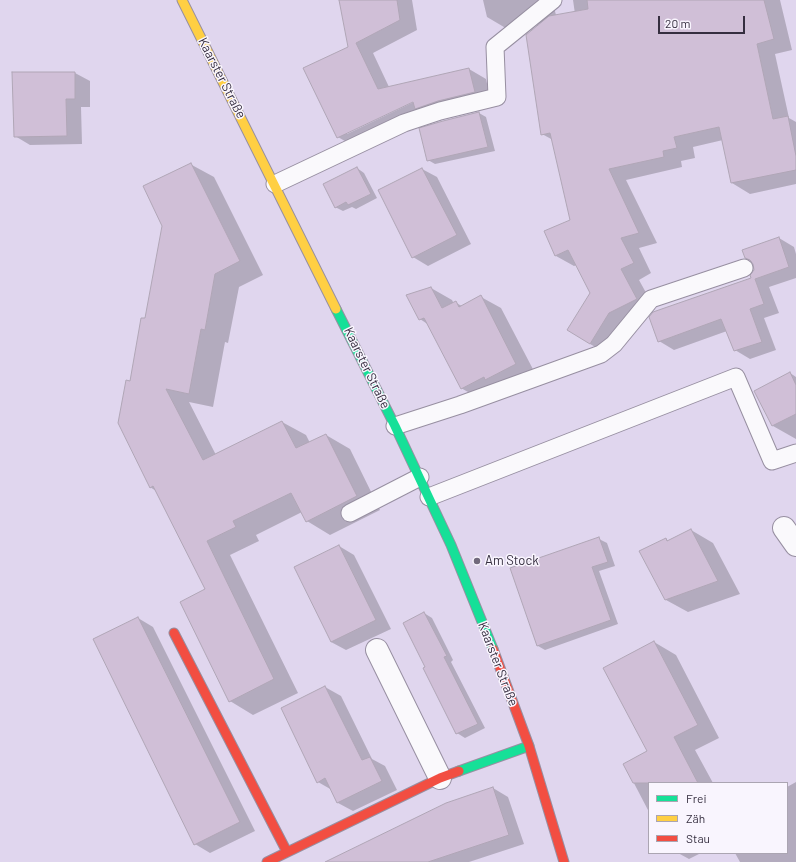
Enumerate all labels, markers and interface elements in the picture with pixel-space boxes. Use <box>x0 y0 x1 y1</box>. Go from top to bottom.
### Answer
scale bar <box>660 8 747 34</box>
text: 20 m <box>665 16 691 30</box>
street label: Kaarster Straße <box>195 35 249 121</box>
street label: Kaarster Straße <box>341 325 393 411</box>
place label: Am Stock <box>485 553 539 569</box>
marker: Am Stock <box>472 556 482 566</box>
street label: Kaarster Straße <box>475 620 521 708</box>
legend <box>648 782 788 854</box>
text: Frei <box>686 791 706 805</box>
text: Zäh <box>686 811 705 825</box>
text: Stau <box>686 831 710 845</box>

